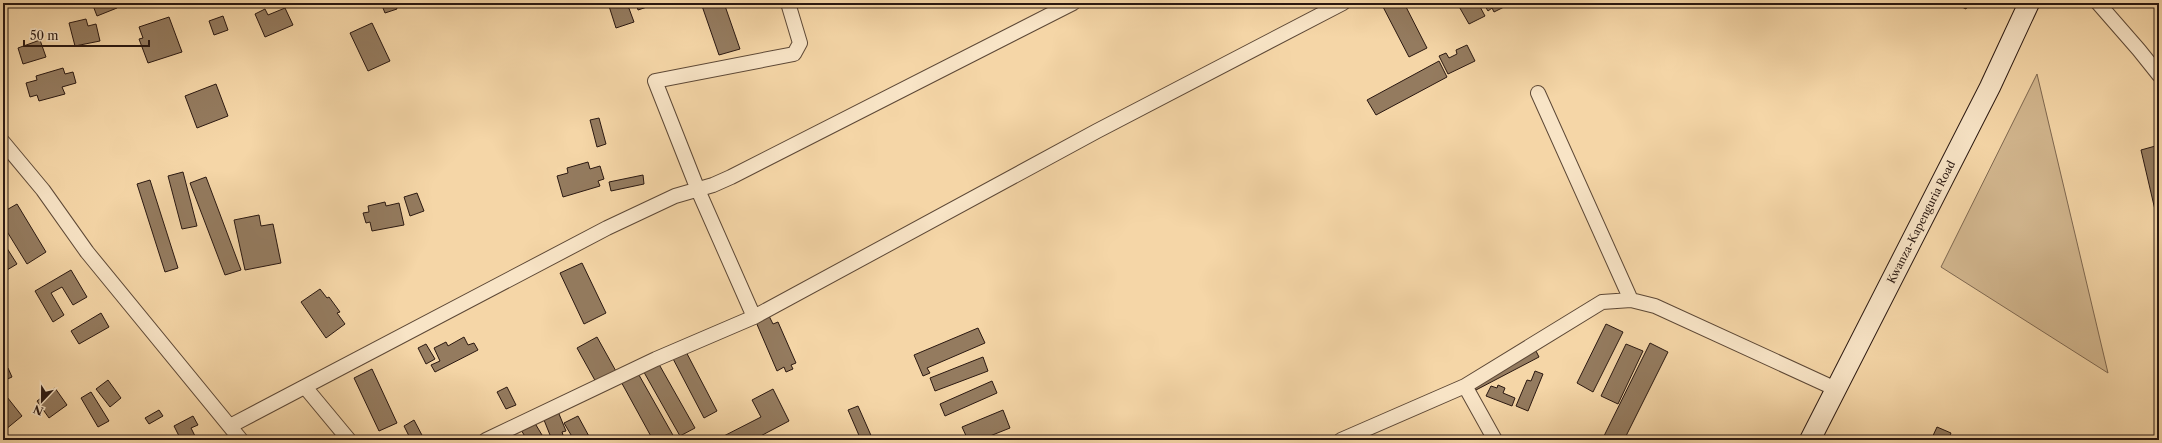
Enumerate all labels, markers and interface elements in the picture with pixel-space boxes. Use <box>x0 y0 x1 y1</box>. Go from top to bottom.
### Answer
scale bar <box>24 22 149 48</box>
text: 50 m <box>30 28 59 43</box>
street label: Kwanza-Kapenguria Road <box>1884 158 1958 286</box>
north arrow <box>22 381 62 421</box>
text: N <box>31 402 45 419</box>

